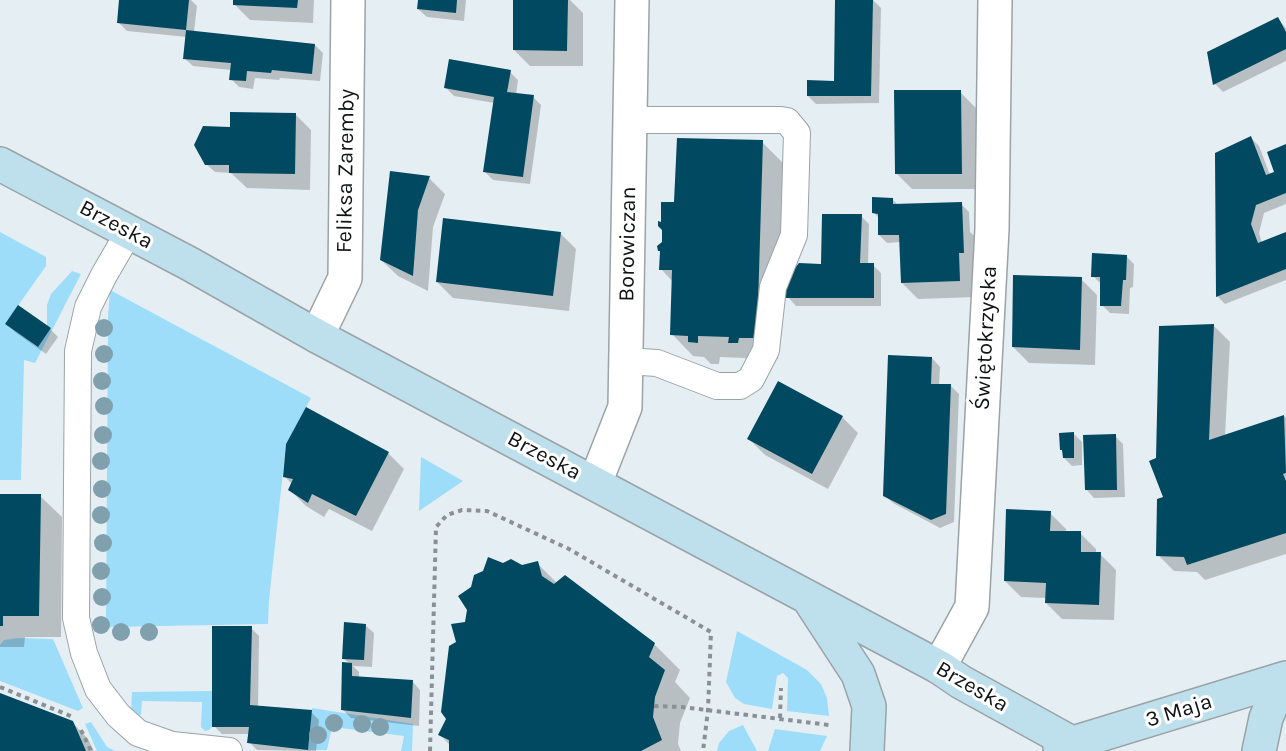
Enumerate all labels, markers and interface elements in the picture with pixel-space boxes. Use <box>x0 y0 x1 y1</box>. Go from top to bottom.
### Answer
street label: Feliksa Zaremby <box>331 89 361 253</box>
street label: Borowiczan <box>614 186 642 302</box>
street label: Brzeska <box>75 195 157 255</box>
street label: Świętokrzyska <box>969 265 1003 411</box>
street label: Brzeska <box>503 426 585 486</box>
street label: Brzeska <box>931 656 1013 718</box>
street label: 3 Maja <box>1143 688 1215 734</box>

